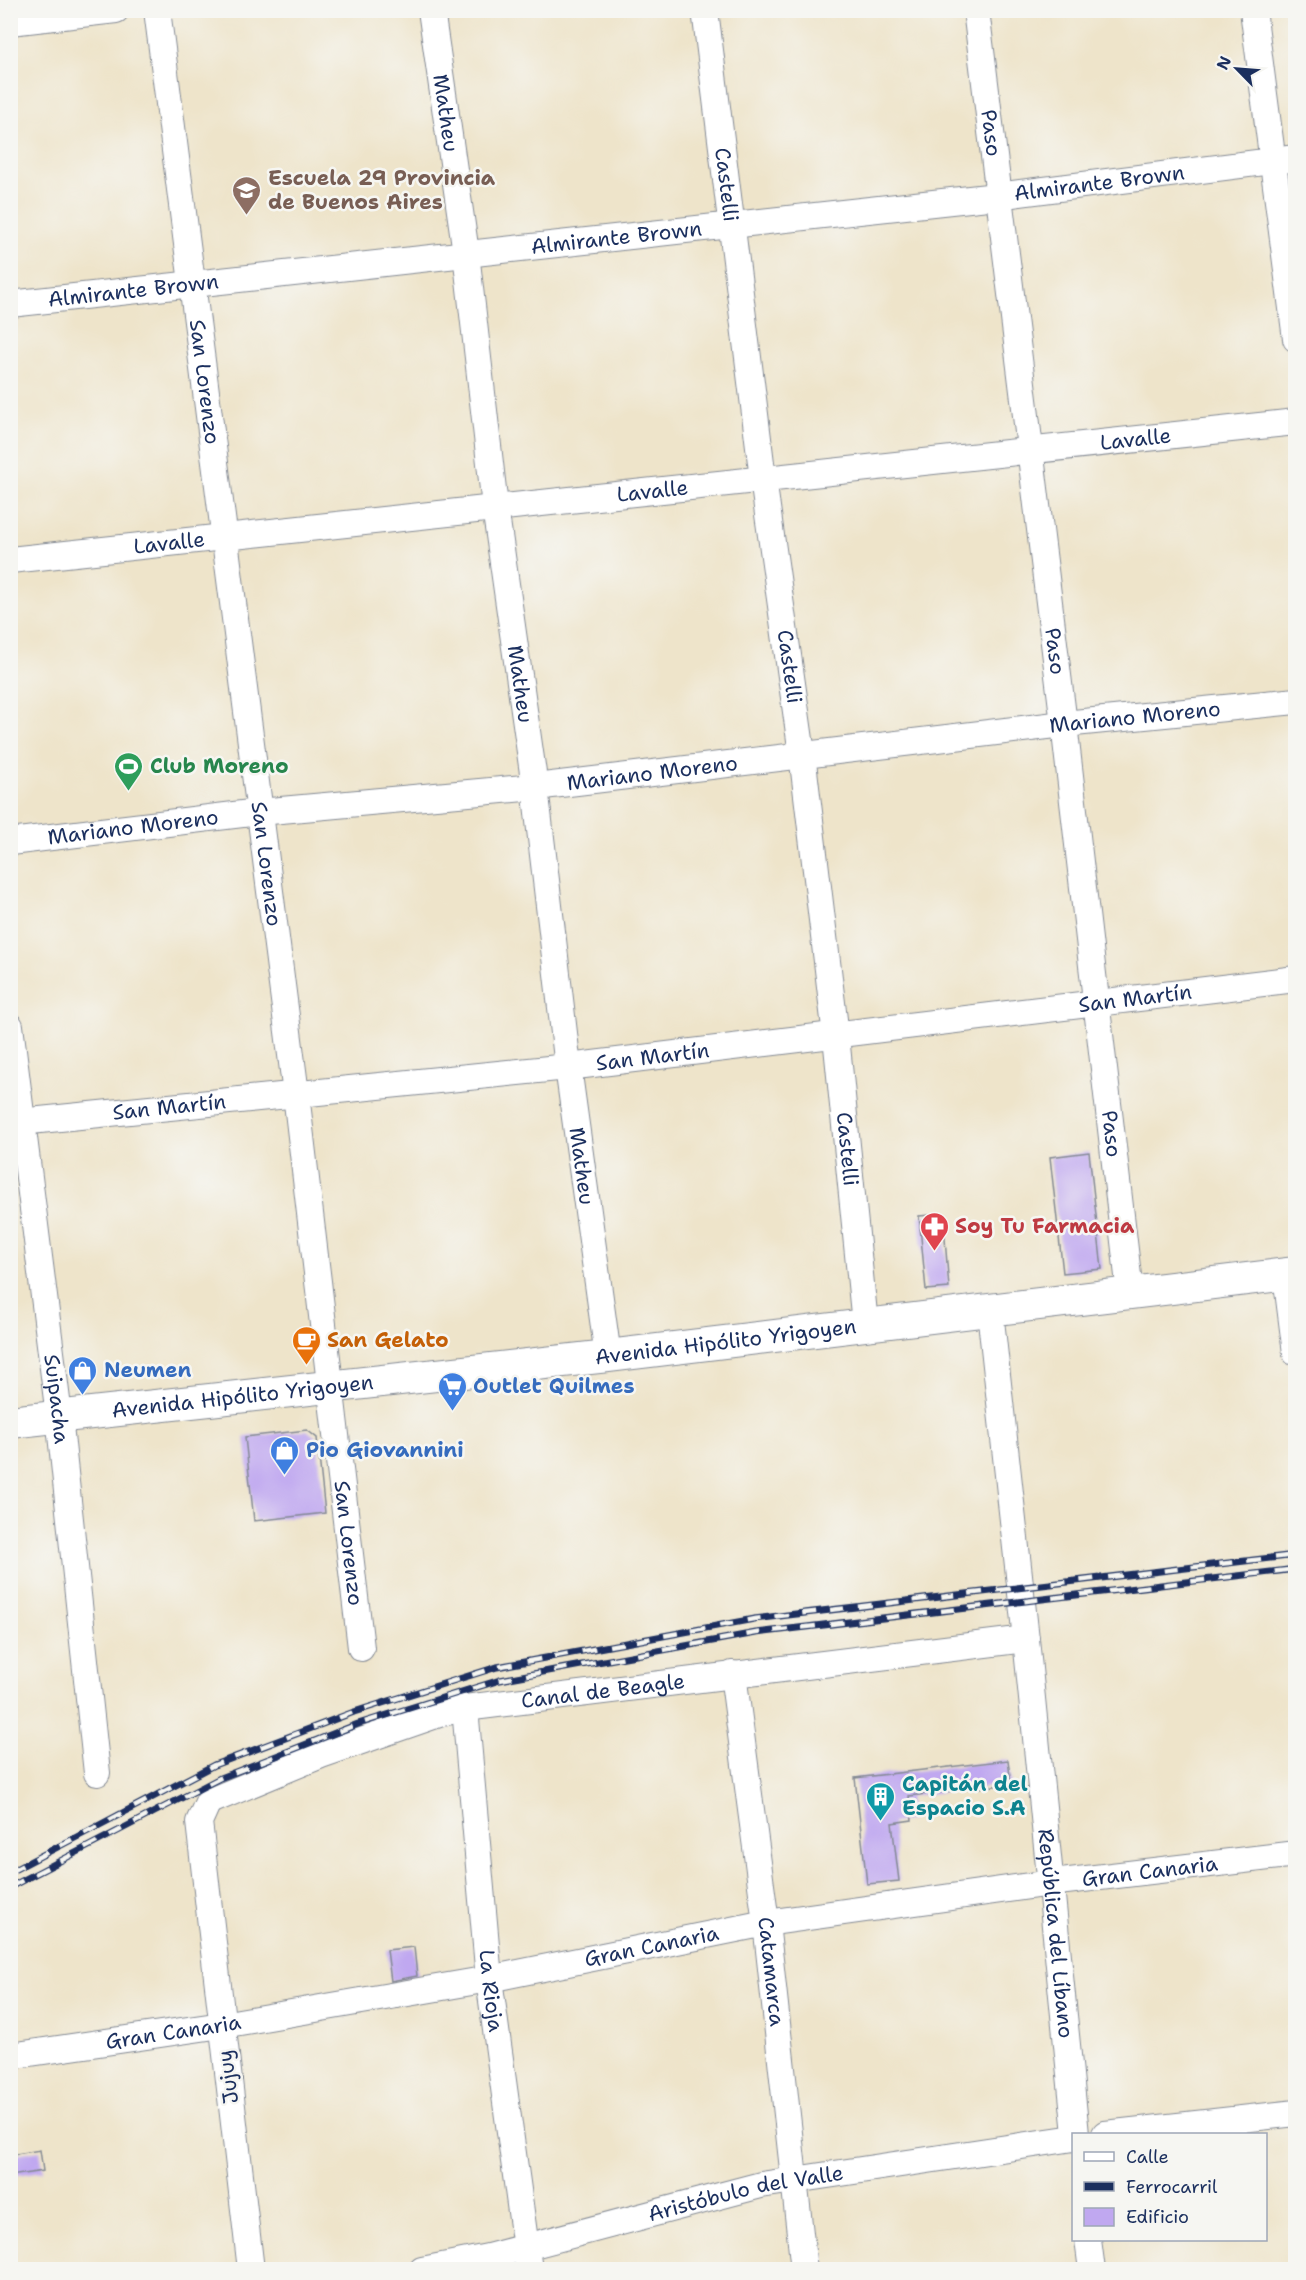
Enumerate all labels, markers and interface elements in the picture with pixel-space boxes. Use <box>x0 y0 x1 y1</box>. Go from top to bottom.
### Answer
north arrow <box>1207 39 1267 99</box>
text: N <box>1212 53 1236 73</box>
street label: Matheu <box>426 72 465 154</box>
street label: Paso <box>974 108 1008 158</box>
street label: Castelli <box>708 146 745 223</box>
street label: Almirante Brown <box>1012 158 1186 208</box>
place label: Escuela 29 Provincia de Buenos Aires <box>268 164 496 216</box>
school or university icon: Escuela 29 Provincia de Buenos Aires <box>231 174 263 216</box>
street label: Almirante Brown <box>530 214 703 261</box>
street label: Almirante Brown <box>46 267 220 314</box>
street label: San Lorenzo <box>183 318 227 446</box>
street label: Lavalle <box>1098 421 1173 457</box>
street label: Lavalle <box>615 473 689 509</box>
street label: Lavalle <box>132 525 206 561</box>
street label: Paso <box>1038 626 1072 676</box>
street label: Castelli <box>771 628 809 705</box>
street label: Matheu <box>501 643 540 725</box>
street label: Mariano Moreno <box>1048 695 1222 740</box>
street label: Mariano Moreno <box>565 749 739 797</box>
sports icon: Club Moreno <box>113 750 145 792</box>
place label: Club Moreno <box>150 752 289 780</box>
street label: San Lorenzo <box>245 800 288 928</box>
street label: Mariano Moreno <box>46 803 220 851</box>
street label: San Martín <box>1077 978 1193 1019</box>
street label: San Martín <box>594 1036 711 1078</box>
street label: San Martín <box>111 1087 227 1127</box>
street label: Paso <box>1095 1109 1128 1159</box>
street label: Castelli <box>830 1111 865 1187</box>
street label: Matheu <box>562 1125 601 1207</box>
pharmacy icon: Soy Tu Farmacia <box>918 1210 950 1252</box>
place label: Soy Tu Farmacia <box>955 1212 1135 1240</box>
street label: Avenida Hipólito Yrigoyen <box>593 1312 858 1371</box>
cafe icon: San Gelato <box>290 1324 322 1366</box>
place label: San Gelato <box>327 1326 449 1354</box>
street label: Suipacha <box>37 1353 76 1445</box>
shop icon: Neumen <box>67 1354 99 1396</box>
place label: Neumen <box>104 1356 192 1384</box>
street label: Avenida Hipólito Yrigoyen <box>110 1368 375 1425</box>
supermarket icon: Outlet Quilmes <box>436 1370 468 1412</box>
place label: Outlet Quilmes <box>473 1372 635 1400</box>
shop icon: Pio Giovannini <box>269 1434 301 1476</box>
place label: Pio Giovannini <box>306 1436 464 1464</box>
street label: San Lorenzo <box>327 1479 370 1607</box>
street label: Canal de Beagle <box>520 1667 687 1715</box>
place label: Capitán del Espacio S.A <box>902 1770 1028 1822</box>
building icon: Capitán del Espacio S.A <box>865 1780 897 1822</box>
street label: República del Líbano <box>1031 1827 1080 2040</box>
street label: Gran Canaria <box>1080 1849 1219 1893</box>
street label: Catamarca <box>751 1915 791 2028</box>
street label: Gran Canaria <box>582 1919 721 1973</box>
street label: La Rioja <box>472 1948 510 2034</box>
street label: Gran Canaria <box>104 2008 243 2056</box>
street label: Jujuy <box>211 2048 245 2106</box>
legend <box>1072 2133 1267 2241</box>
text: Calle <box>1126 2145 1169 2169</box>
street label: Aristóbulo del Valle <box>645 2159 845 2228</box>
text: Ferrocarril <box>1126 2175 1218 2199</box>
text: Edificio <box>1126 2205 1189 2229</box>

